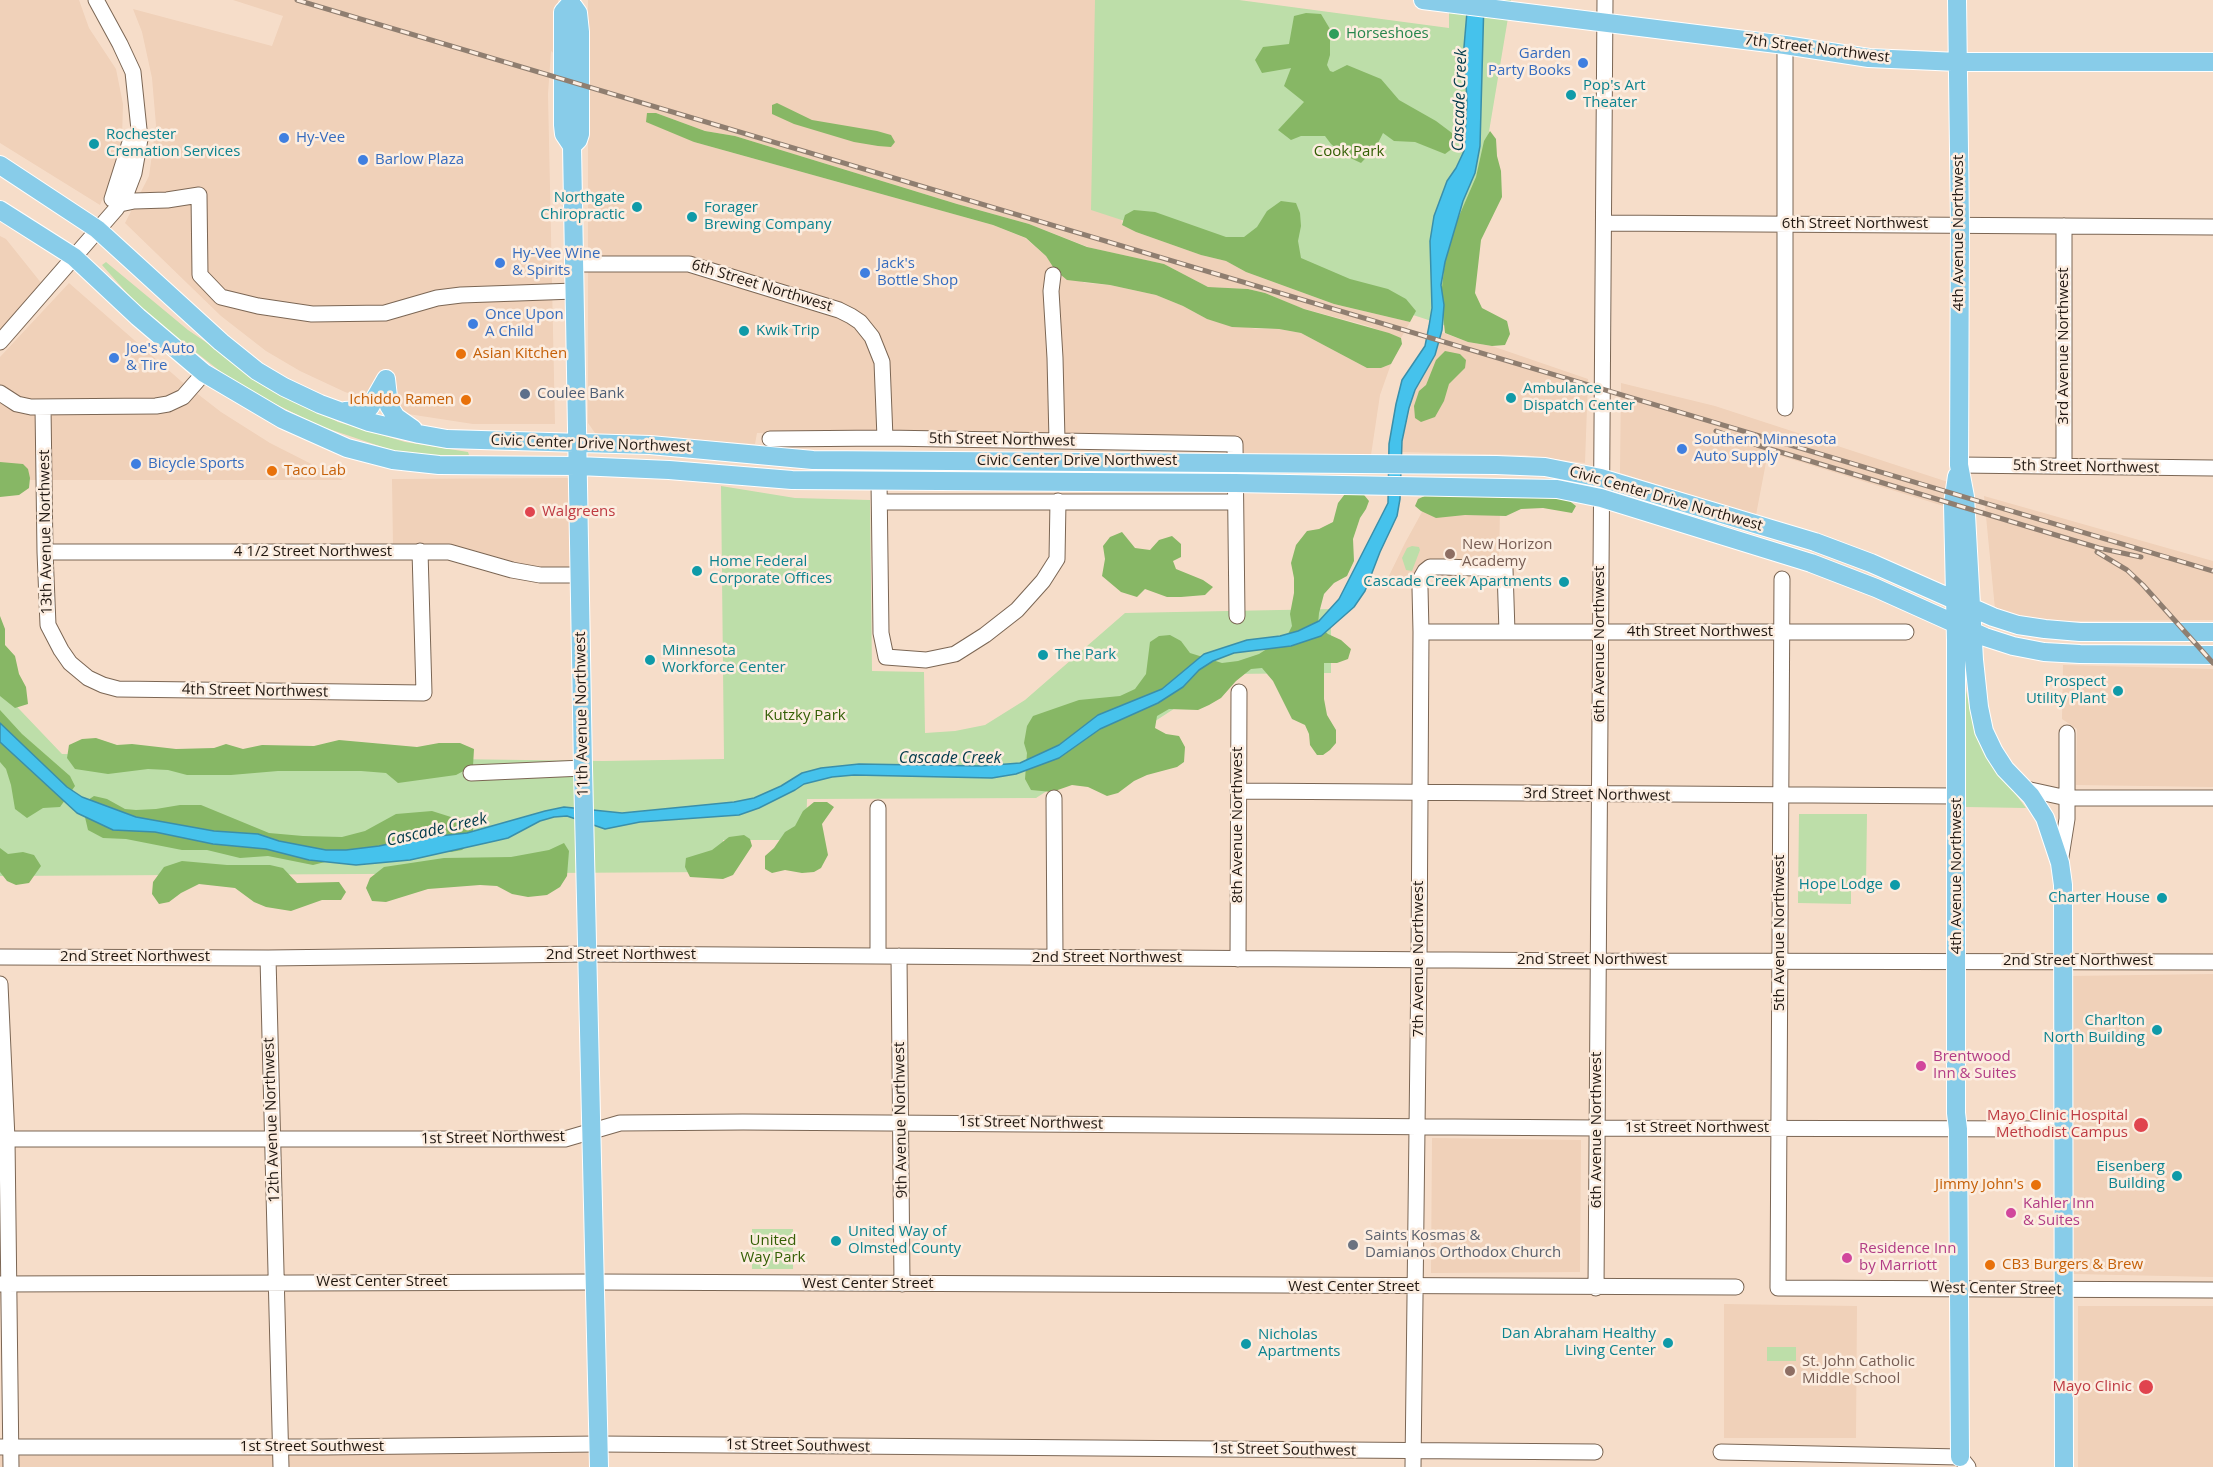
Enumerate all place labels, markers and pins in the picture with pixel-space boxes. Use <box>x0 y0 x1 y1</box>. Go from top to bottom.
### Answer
place label: Horseshoes <box>1346 25 1429 43</box>
marker: Horseshoes <box>1327 27 1341 41</box>
place label: Garden Party Books <box>1488 45 1571 80</box>
marker: Garden Party Books <box>1576 56 1590 70</box>
place label: Pop's Art Theater <box>1583 77 1646 112</box>
marker: Pop's Art Theater <box>1564 88 1578 102</box>
place label: Rochester Cremation Services <box>106 126 240 161</box>
place label: Hy-Vee <box>296 129 345 147</box>
marker: Hy-Vee <box>277 131 291 145</box>
marker: Rochester Cremation Services <box>87 137 101 151</box>
place label: Barlow Plaza <box>375 151 464 169</box>
marker: Barlow Plaza <box>356 153 370 167</box>
place label: Northgate Chiropractic <box>540 189 625 224</box>
place label: Forager Brewing Company <box>704 199 831 234</box>
marker: Northgate Chiropractic <box>630 200 644 214</box>
marker: Forager Brewing Company <box>685 210 699 224</box>
place label: Hy-Vee Wine & Spirits <box>512 245 600 280</box>
place label: Jack's Bottle Shop <box>877 255 958 290</box>
marker: Hy-Vee Wine & Spirits <box>493 256 507 270</box>
marker: Jack's Bottle Shop <box>858 266 872 280</box>
place label: Once Upon A Child <box>485 306 564 341</box>
marker: Once Upon A Child <box>466 317 480 331</box>
place label: Kwik Trip <box>756 322 820 340</box>
marker: Kwik Trip <box>737 324 751 338</box>
place label: Joe's Auto & Tire <box>126 340 195 375</box>
place label: Asian Kitchen <box>473 345 567 363</box>
marker: Asian Kitchen <box>454 347 468 361</box>
marker: Joe's Auto & Tire <box>107 351 121 365</box>
place label: Ambulance Dispatch Center <box>1523 380 1635 415</box>
place label: Coulee Bank <box>537 385 624 403</box>
marker: Coulee Bank <box>518 387 532 401</box>
place label: Ichiddo Ramen <box>349 391 454 409</box>
marker: Ambulance Dispatch Center <box>1504 391 1518 405</box>
marker: Ichiddo Ramen <box>459 393 473 407</box>
place label: Southern Minnesota Auto Supply <box>1694 431 1837 466</box>
marker: Southern Minnesota Auto Supply <box>1675 442 1689 456</box>
place label: Bicycle Sports <box>148 455 245 473</box>
marker: Bicycle Sports <box>129 457 143 471</box>
place label: Taco Lab <box>284 462 346 480</box>
marker: Taco Lab <box>265 464 279 478</box>
place label: Walgreens <box>542 503 615 521</box>
marker: Walgreens <box>523 505 537 519</box>
place label: New Horizon Academy <box>1462 536 1552 571</box>
marker: New Horizon Academy <box>1443 547 1457 561</box>
place label: Home Federal Corporate Offices <box>709 553 832 588</box>
marker: Home Federal Corporate Offices <box>690 564 704 578</box>
place label: Cascade Creek Apartments <box>1363 573 1552 591</box>
marker: Cascade Creek Apartments <box>1557 575 1571 589</box>
place label: Minnesota Workforce Center <box>662 642 786 677</box>
place label: The Park <box>1055 646 1116 664</box>
marker: The Park <box>1036 648 1050 662</box>
marker: Minnesota Workforce Center <box>643 653 657 667</box>
place label: Prospect Utility Plant <box>2026 673 2106 708</box>
marker: Prospect Utility Plant <box>2111 684 2125 698</box>
place label: Hope Lodge <box>1799 876 1883 894</box>
marker: Hope Lodge <box>1888 878 1902 892</box>
place label: Charter House <box>2048 889 2150 907</box>
marker: Charter House <box>2155 891 2169 905</box>
place label: Charlton North Building <box>2043 1012 2145 1047</box>
marker: Charlton North Building <box>2150 1023 2164 1037</box>
place label: Brentwood Inn & Suites <box>1933 1048 2016 1083</box>
marker: Brentwood Inn & Suites <box>1914 1059 1928 1073</box>
place label: Mayo Clinic Hospital Methodist Campus <box>1987 1107 2128 1142</box>
marker: Mayo Clinic Hospital Methodist Campus <box>2132 1116 2150 1134</box>
place label: Eisenberg Building <box>2096 1158 2165 1193</box>
marker: Eisenberg Building <box>2170 1169 2184 1183</box>
place label: Jimmy John's <box>1935 1176 2024 1194</box>
marker: Jimmy John's <box>2029 1178 2043 1192</box>
place label: Kahler Inn & Suites <box>2023 1195 2095 1230</box>
marker: Kahler Inn & Suites <box>2004 1206 2018 1220</box>
place label: United Way of Olmsted County <box>848 1223 961 1258</box>
place label: Saints Kosmas & Damianos Orthodox Church <box>1365 1227 1561 1262</box>
marker: United Way of Olmsted County <box>829 1234 843 1248</box>
marker: Saints Kosmas & Damianos Orthodox Church <box>1346 1238 1360 1252</box>
place label: Residence Inn by Marriott <box>1859 1240 1957 1275</box>
marker: Residence Inn by Marriott <box>1840 1251 1854 1265</box>
place label: CB3 Burgers & Brew <box>2002 1256 2143 1274</box>
marker: CB3 Burgers & Brew <box>1983 1258 1997 1272</box>
place label: Dan Abraham Healthy Living Center <box>1502 1325 1656 1360</box>
place label: Nicholas Apartments <box>1258 1326 1340 1361</box>
marker: Dan Abraham Healthy Living Center <box>1661 1336 1675 1350</box>
marker: Nicholas Apartments <box>1239 1337 1253 1351</box>
place label: St. John Catholic Middle School <box>1802 1353 1915 1388</box>
marker: St. John Catholic Middle School <box>1783 1364 1797 1378</box>
place label: Mayo Clinic <box>2053 1378 2132 1396</box>
marker: Mayo Clinic <box>2137 1378 2155 1396</box>

